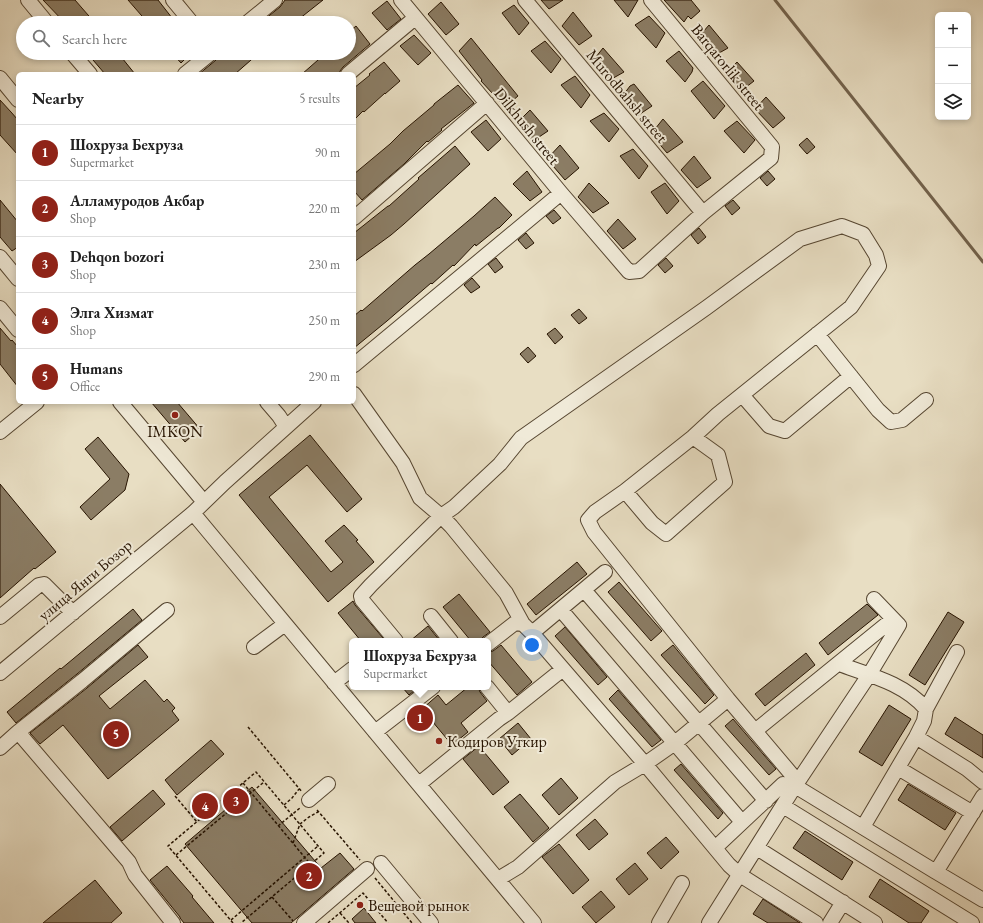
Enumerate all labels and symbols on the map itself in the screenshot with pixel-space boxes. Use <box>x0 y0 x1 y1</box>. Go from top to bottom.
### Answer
street label: Barqarorlik street <box>687 19 769 115</box>
street label: Murodbahsh street <box>582 45 672 147</box>
street label: Dilkhush street <box>489 83 565 169</box>
marker: IMKON <box>170 410 180 420</box>
place label: IMKON <box>147 421 203 442</box>
street label: улица Янги Бозор <box>34 535 136 625</box>
your location <box>522 635 542 655</box>
pin: 1 <box>407 703 433 733</box>
pin: 5 <box>103 719 129 749</box>
place label: Кодиров Уткир <box>447 731 547 752</box>
marker: Кодиров Уткир <box>434 736 444 746</box>
pin: 3 <box>223 786 249 816</box>
pin: 4 <box>192 791 218 821</box>
pin: 2 <box>296 861 322 891</box>
place label: Вещевой рынок <box>368 895 470 916</box>
marker: Вещевой рынок <box>355 900 365 910</box>

